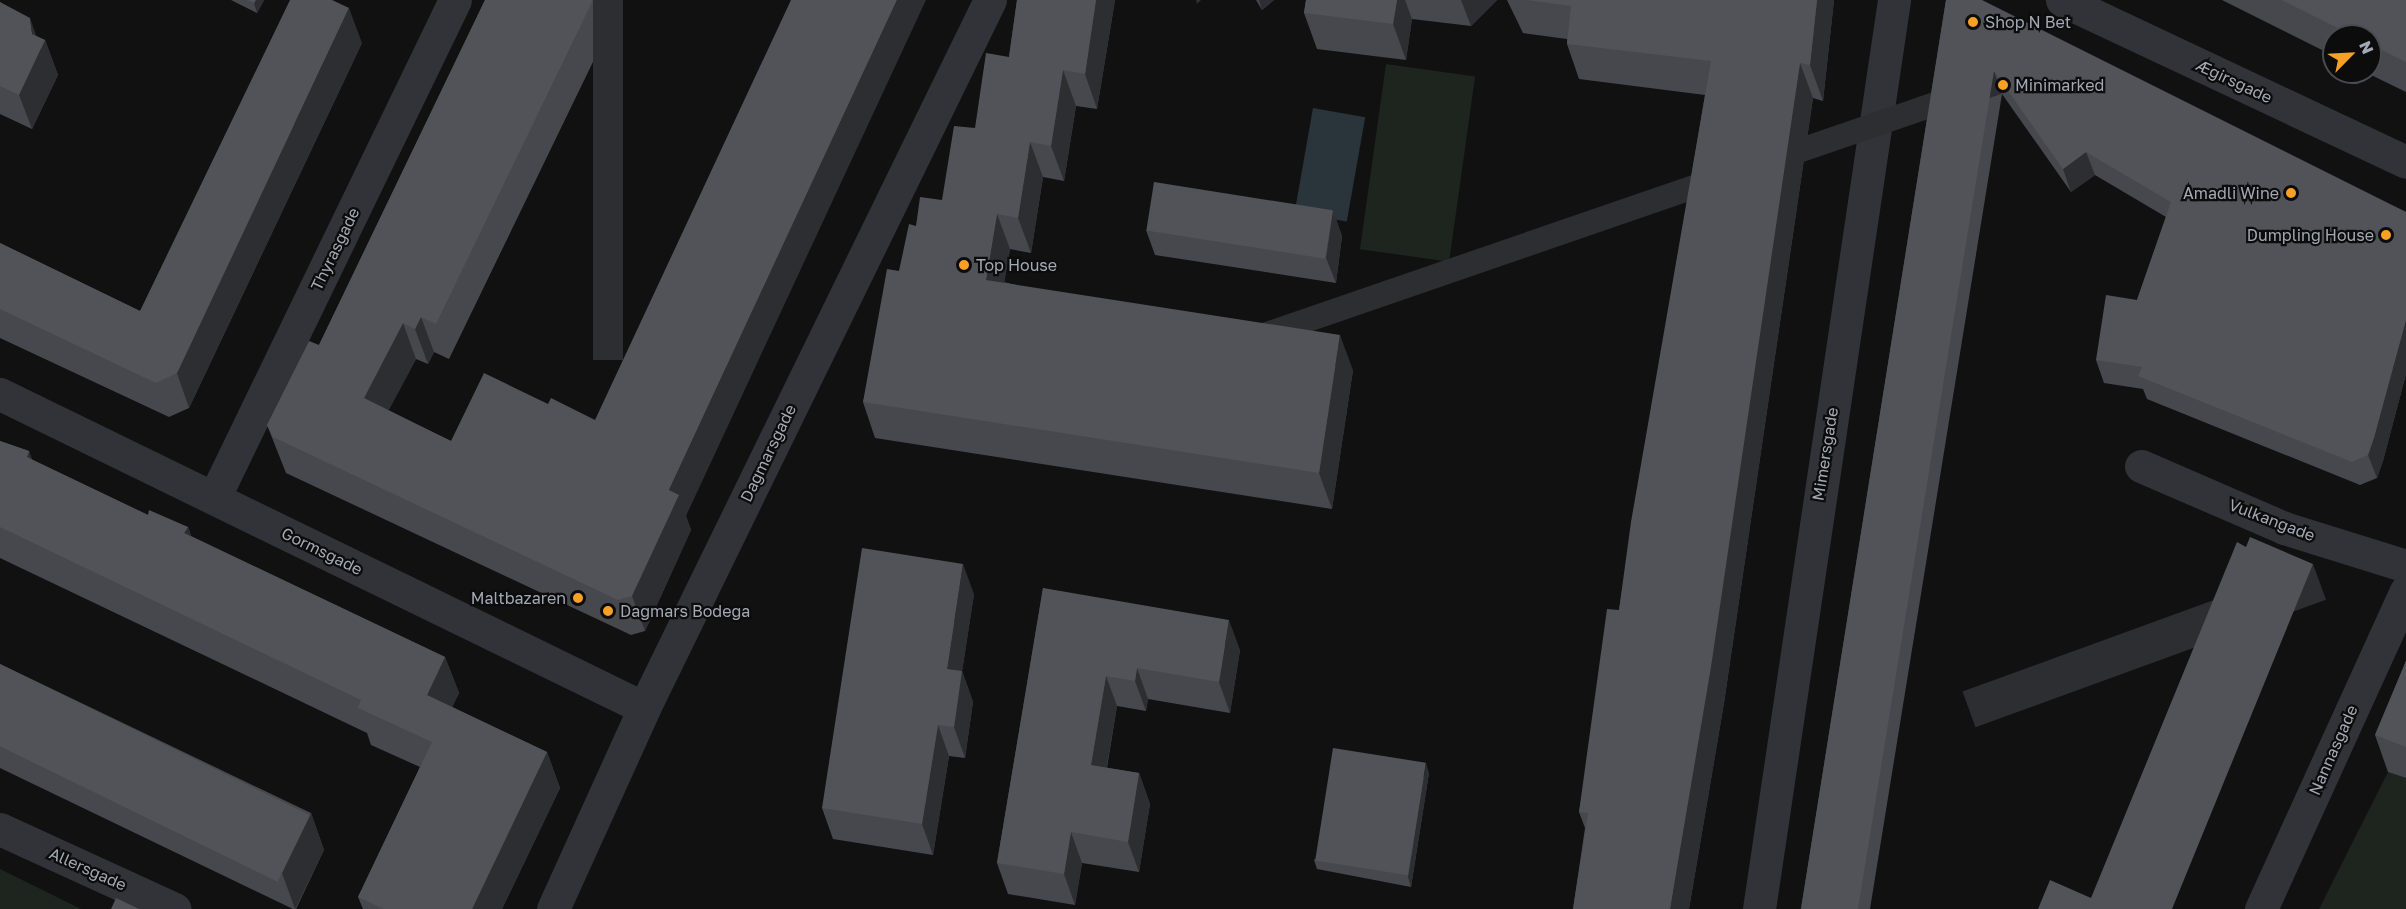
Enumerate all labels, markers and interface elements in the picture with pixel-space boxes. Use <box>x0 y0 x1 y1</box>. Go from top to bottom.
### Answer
place label: Shop N Bet <box>1985 12 2071 32</box>
marker: Shop N Bet <box>1966 15 1980 29</box>
north arrow <box>2322 24 2382 84</box>
text: N <box>2355 38 2378 57</box>
street label: Ægirsgade <box>2193 55 2275 107</box>
place label: Minimarked <box>2015 75 2104 95</box>
marker: Minimarked <box>1996 78 2010 92</box>
place label: Amadli Wine <box>2183 183 2279 203</box>
marker: Amadli Wine <box>2284 186 2298 200</box>
street label: Thyrasgade <box>307 204 363 294</box>
place label: Dumpling House <box>2247 225 2374 245</box>
marker: Dumpling House <box>2379 228 2393 242</box>
place label: Top House <box>976 255 1057 275</box>
marker: Top House <box>957 258 971 272</box>
street label: Dagmarsgade <box>736 401 800 505</box>
street label: Mimersgade <box>1808 406 1842 502</box>
street label: Vulkangade <box>2226 495 2318 545</box>
street label: Gormsgade <box>278 523 366 579</box>
place label: Maltbazaren <box>471 588 566 608</box>
marker: Maltbazaren <box>571 591 585 605</box>
place label: Dagmars Bodega <box>620 601 750 621</box>
marker: Dagmars Bodega <box>601 604 615 618</box>
street label: Nannasgade <box>2305 702 2361 798</box>
street label: Allersgade <box>46 843 130 895</box>

